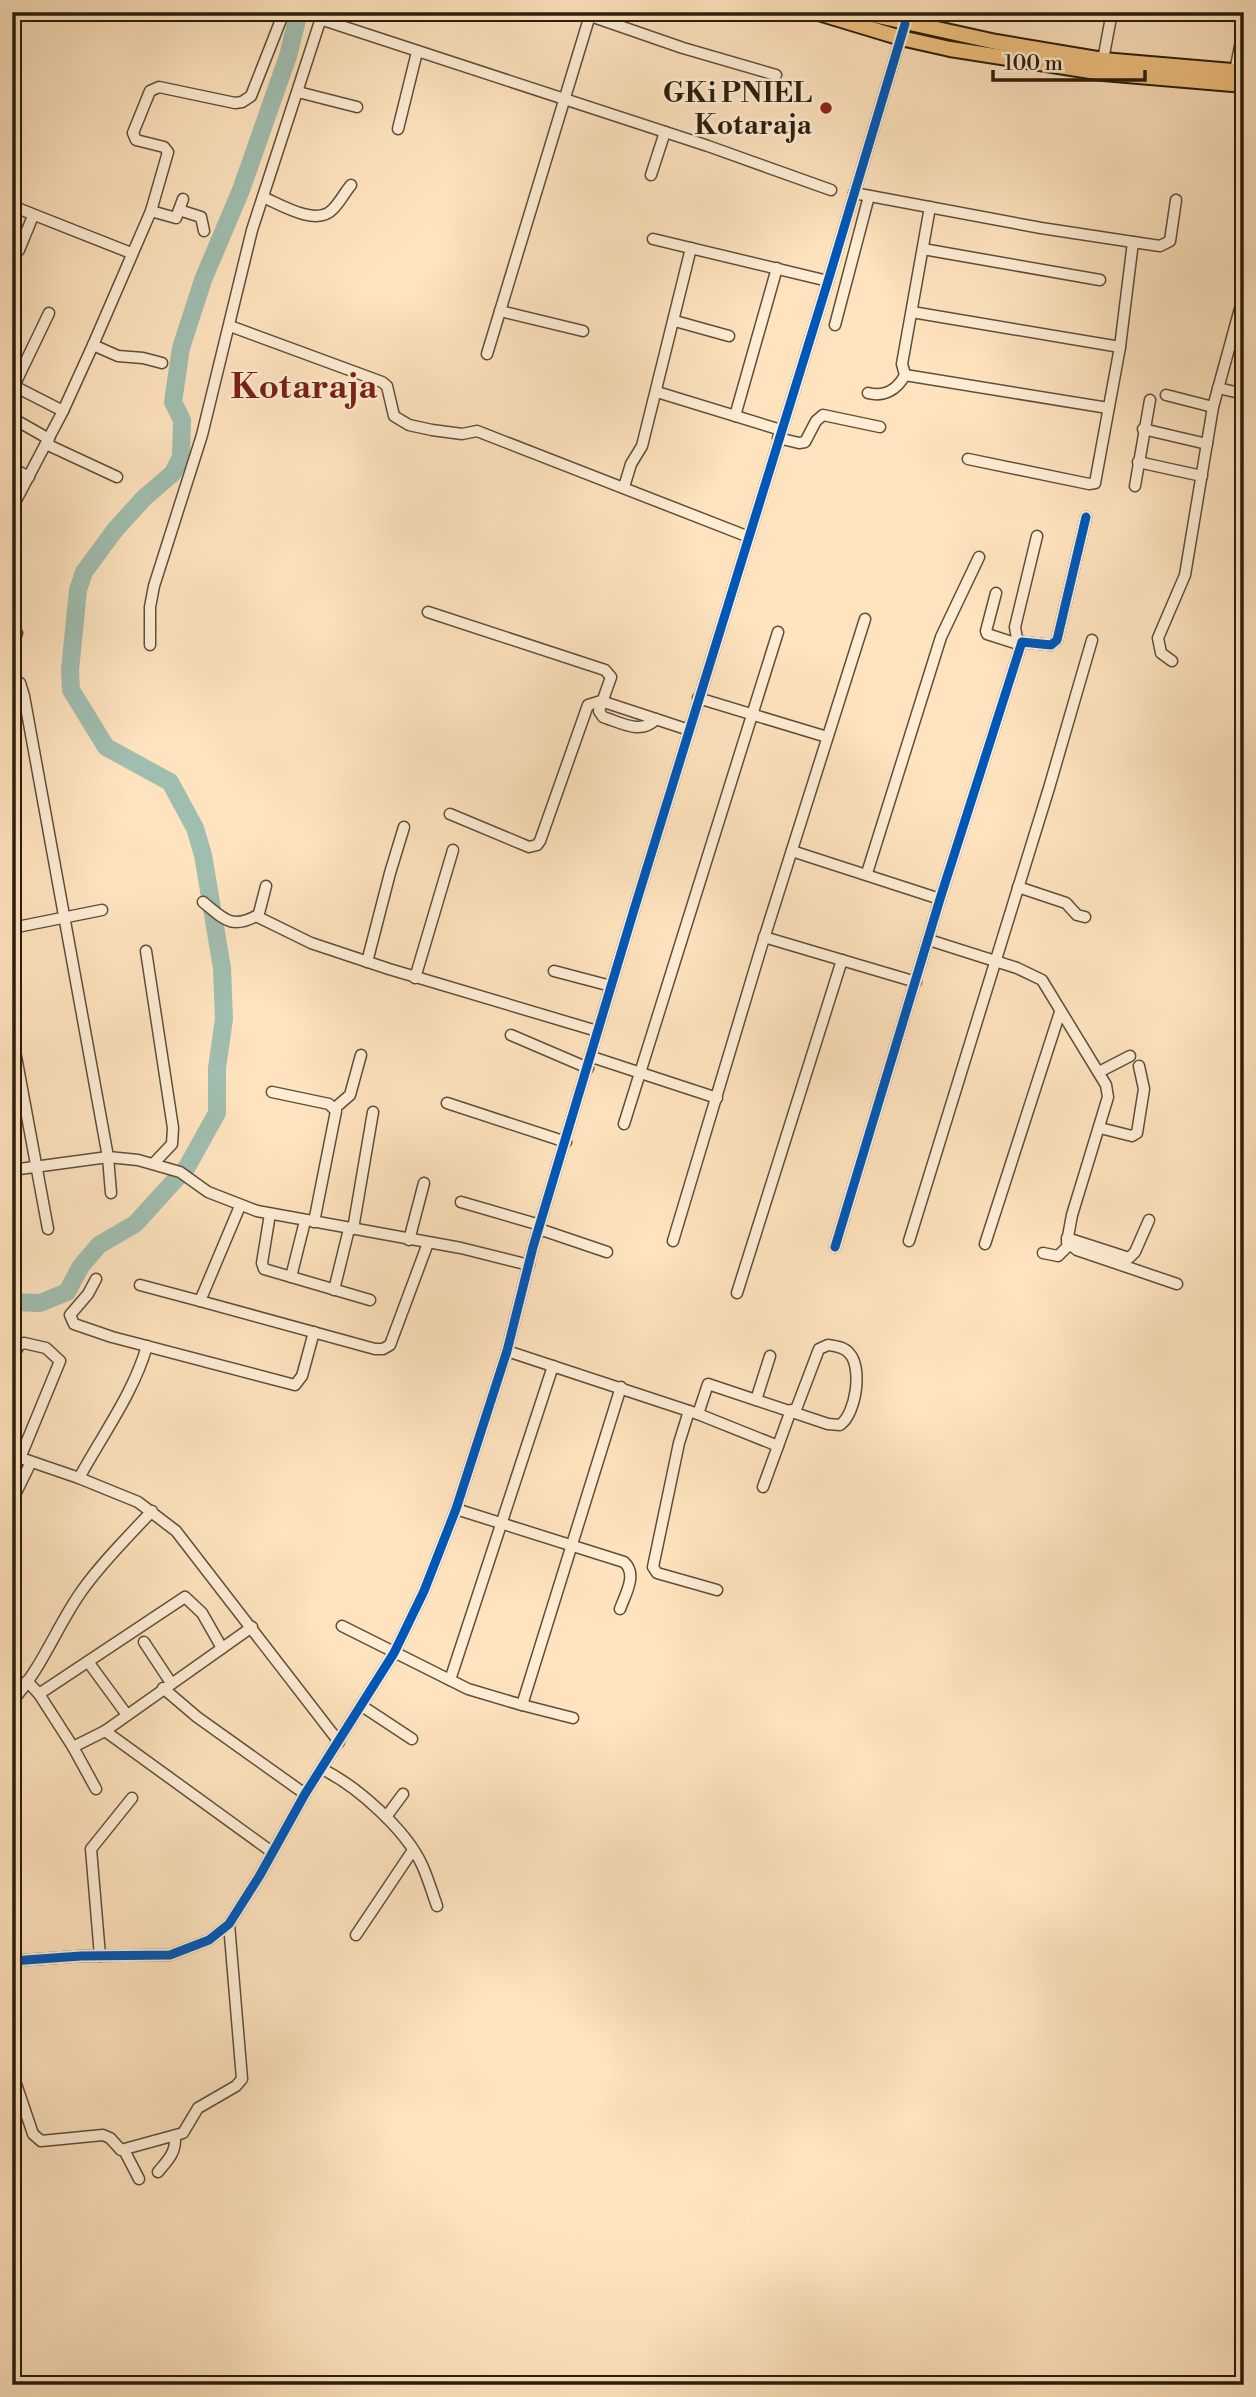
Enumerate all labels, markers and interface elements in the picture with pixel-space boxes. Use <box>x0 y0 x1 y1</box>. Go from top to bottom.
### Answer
scale bar <box>993 38 1146 82</box>
text: 100 m <box>1004 51 1063 77</box>
place label: GKi PNIEL Kotaraja <box>663 76 813 143</box>
marker: GKi PNIEL Kotaraja <box>818 100 834 116</box>
district label: Kotaraja <box>230 366 379 409</box>

